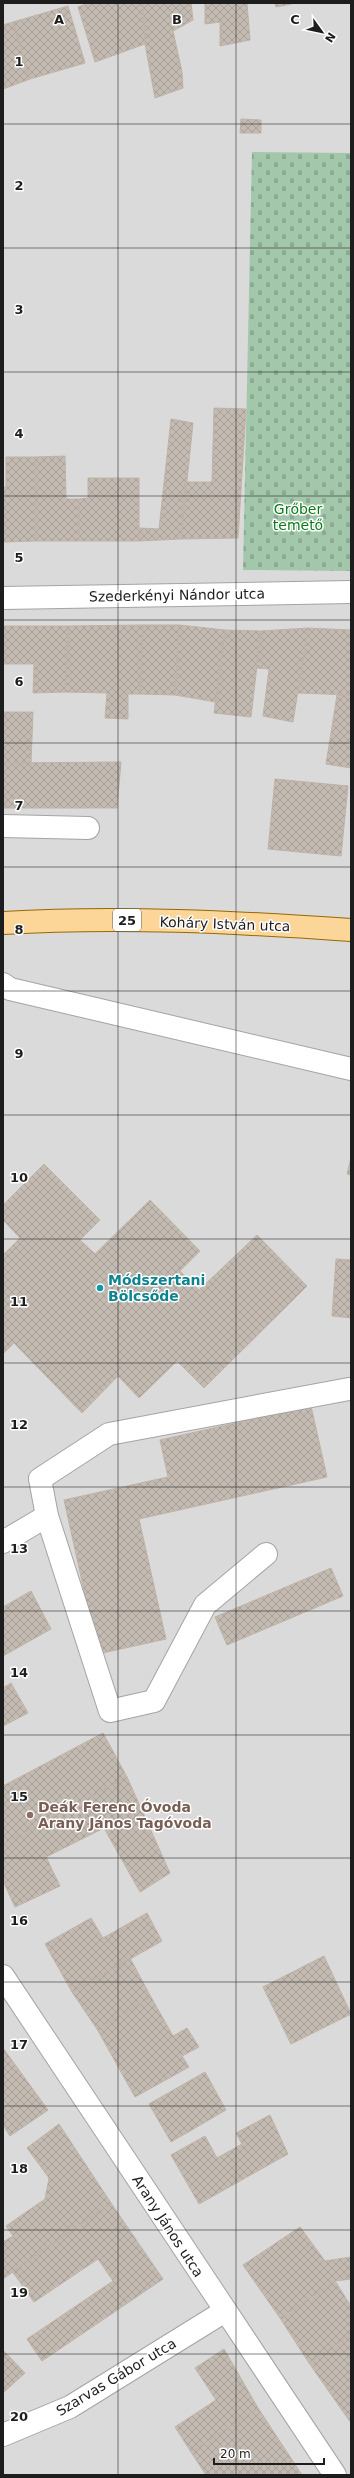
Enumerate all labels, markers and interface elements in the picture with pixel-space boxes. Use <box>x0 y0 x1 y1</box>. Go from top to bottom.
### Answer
text: A <box>54 12 64 27</box>
text: B <box>172 12 182 27</box>
text: C <box>290 12 300 27</box>
north arrow <box>302 12 342 52</box>
text: N <box>322 30 338 45</box>
text: 1 <box>14 54 24 69</box>
text: 2 <box>14 178 24 193</box>
text: 3 <box>14 302 24 317</box>
text: 4 <box>14 426 24 441</box>
park label: Grőber temető <box>273 501 323 533</box>
text: 5 <box>14 550 24 565</box>
street label: Szederkényi Nándor utca <box>89 585 265 605</box>
text: 6 <box>14 674 24 689</box>
text: 7 <box>14 798 24 813</box>
road number: 25 <box>113 909 141 931</box>
street label: Koháry István utca <box>159 914 291 934</box>
text: 8 <box>14 922 24 937</box>
text: 9 <box>14 1046 24 1061</box>
text: 10 <box>10 1170 28 1185</box>
place label: Módszertani Bölcsőde <box>108 1272 205 1304</box>
marker: Módszertani Bölcsőde <box>95 1283 105 1293</box>
text: 11 <box>10 1294 28 1309</box>
text: 12 <box>10 1417 28 1432</box>
text: 13 <box>10 1541 28 1556</box>
text: 14 <box>10 1665 28 1680</box>
text: 15 <box>10 1789 28 1804</box>
place label: Deák Ferenc Óvoda Arany János Tagóvoda <box>38 1798 212 1831</box>
marker: Deák Ferenc Óvoda Arany János Tagóvoda <box>25 1810 35 1820</box>
text: 16 <box>10 1913 28 1928</box>
text: 17 <box>10 2037 28 2052</box>
text: 18 <box>10 2161 28 2176</box>
street label: Arany János utca <box>129 2172 207 2280</box>
text: 19 <box>10 2285 28 2300</box>
street label: Szarvas Gábor utca <box>53 2335 179 2419</box>
text: 20 <box>10 2409 28 2424</box>
scale bar <box>214 2440 324 2466</box>
text: 20 m <box>220 2447 251 2461</box>

